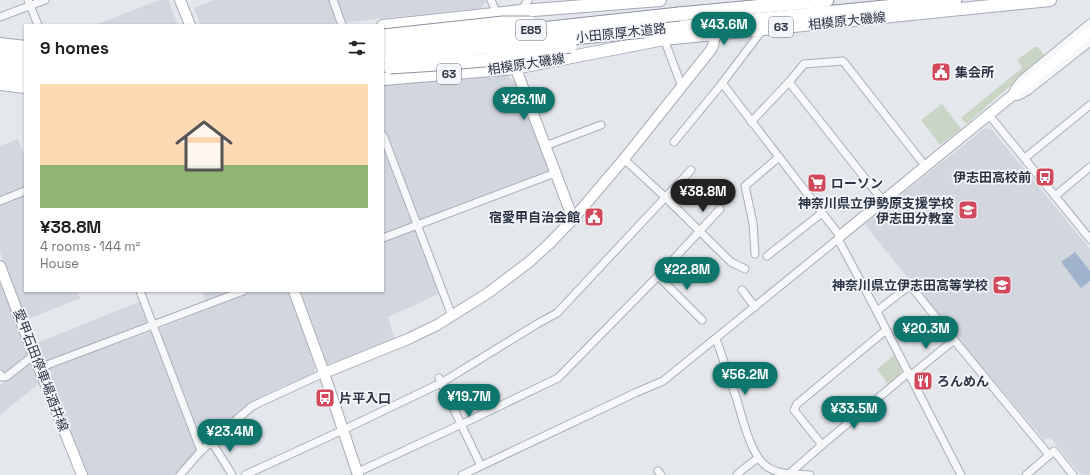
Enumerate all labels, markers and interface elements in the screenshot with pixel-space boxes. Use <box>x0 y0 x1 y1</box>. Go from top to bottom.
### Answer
street label: 相模原大磯線 <box>807 8 887 34</box>
pin: ¥43.6M <box>691 12 757 46</box>
text: ¥43.6M <box>700 16 748 33</box>
road number: 63 <box>769 17 793 37</box>
road number: E85 <box>516 20 546 40</box>
street label: 小田原厚木道路 <box>575 20 667 46</box>
text: 9 homes <box>40 37 109 59</box>
icon: filters <box>346 37 368 59</box>
street label: 相模原大磯線 <box>486 50 566 78</box>
public building icon: 集会所 <box>930 61 952 83</box>
road number: 63 <box>437 64 461 84</box>
place label: 集会所 <box>955 64 994 81</box>
pin: ¥26.1M <box>491 87 557 121</box>
text: ¥26.1M <box>502 91 546 108</box>
icon: home <box>168 110 240 182</box>
bus stop icon: 伊志田高校前 <box>1034 166 1056 188</box>
place label: 伊志田高校前 <box>953 169 1031 186</box>
supermarket icon: ローソン <box>806 172 828 194</box>
place label: ローソン <box>831 175 883 192</box>
pin: ¥38.8M <box>670 179 736 213</box>
text: ¥38.8M <box>680 183 726 200</box>
place label: 神奈川県立伊勢原支援学校 伊志田分教室 <box>798 195 954 227</box>
school or university icon: 神奈川県立伊勢原支援学校 伊志田分教室 <box>957 199 979 221</box>
public building icon: 宿愛甲自治会館 <box>583 206 605 228</box>
place label: 宿愛甲自治会館 <box>489 209 580 226</box>
text: ¥38.8M <box>40 216 101 238</box>
text: 4 rooms · 144 m² <box>40 238 140 255</box>
text: House <box>40 255 79 272</box>
pin: ¥22.8M <box>654 257 720 291</box>
text: ¥22.8M <box>664 261 710 278</box>
school or university icon: 神奈川県立伊志田高等学校 <box>991 274 1013 296</box>
place label: 神奈川県立伊志田高等学校 <box>832 277 988 294</box>
street label: 愛甲石田停車場酒井線 <box>10 306 72 434</box>
pin: ¥20.3M <box>893 316 959 350</box>
text: ¥20.3M <box>902 320 950 337</box>
pin: ¥56.2M <box>712 362 778 396</box>
text: ¥56.2M <box>722 366 768 383</box>
restaurant icon: ろんめん <box>912 370 934 392</box>
place label: ろんめん <box>937 373 989 390</box>
pin: ¥19.7M <box>436 384 502 418</box>
bus stop icon: 片平入口 <box>314 387 336 409</box>
text: ¥19.7M <box>447 388 491 405</box>
place label: 片平入口 <box>339 390 391 407</box>
pin: ¥33.5M <box>821 396 887 430</box>
text: ¥33.5M <box>830 400 878 417</box>
pin: ¥23.4M <box>197 419 263 453</box>
text: ¥23.4M <box>206 423 254 440</box>

